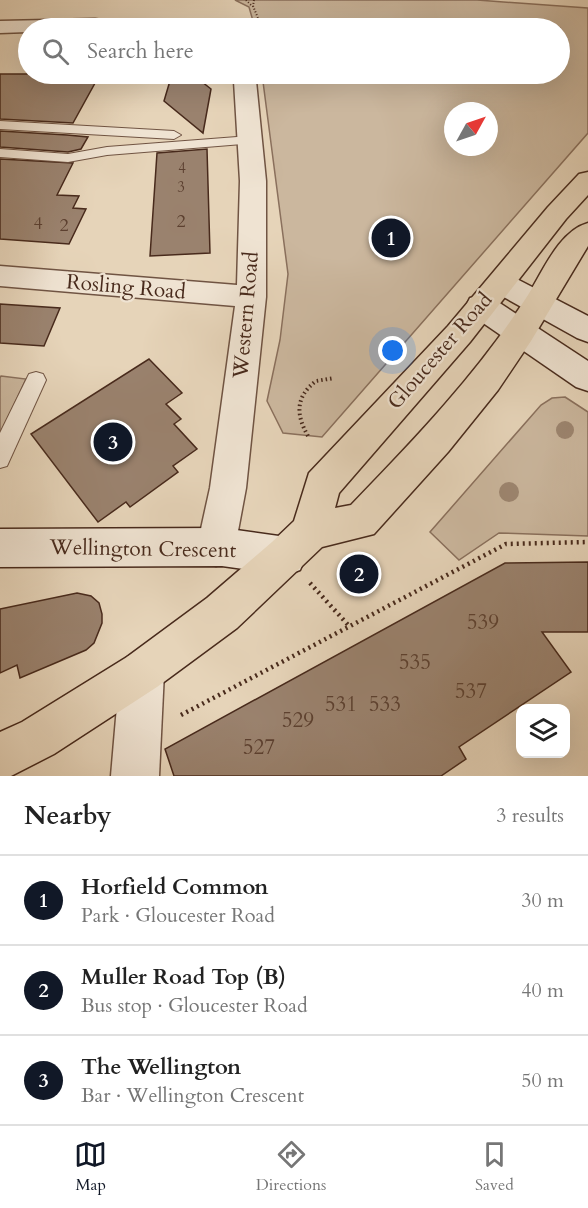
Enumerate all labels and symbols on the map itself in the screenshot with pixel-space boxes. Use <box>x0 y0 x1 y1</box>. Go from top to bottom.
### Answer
north arrow <box>444 102 498 156</box>
house number: 4 <box>178 158 186 178</box>
house number: 3 <box>177 177 185 197</box>
house number: 2 <box>176 209 186 234</box>
house number: 4 <box>33 211 43 236</box>
house number: 2 <box>59 213 69 238</box>
pin: 1 <box>372 216 410 260</box>
street label: Western Road <box>226 250 266 381</box>
street label: Rosling Road <box>65 267 187 307</box>
street label: Gloucester Road <box>381 286 499 416</box>
your location <box>378 336 407 365</box>
pin: 3 <box>94 420 132 464</box>
street label: Wellington Crescent <box>48 533 237 565</box>
pin: 2 <box>340 552 378 596</box>
house number: 539 <box>467 608 499 637</box>
house number: 535 <box>399 648 431 677</box>
house number: 537 <box>455 677 487 706</box>
house number: 531 <box>325 690 357 719</box>
house number: 533 <box>369 690 401 719</box>
house number: 529 <box>282 706 314 735</box>
house number: 527 <box>243 733 275 762</box>

